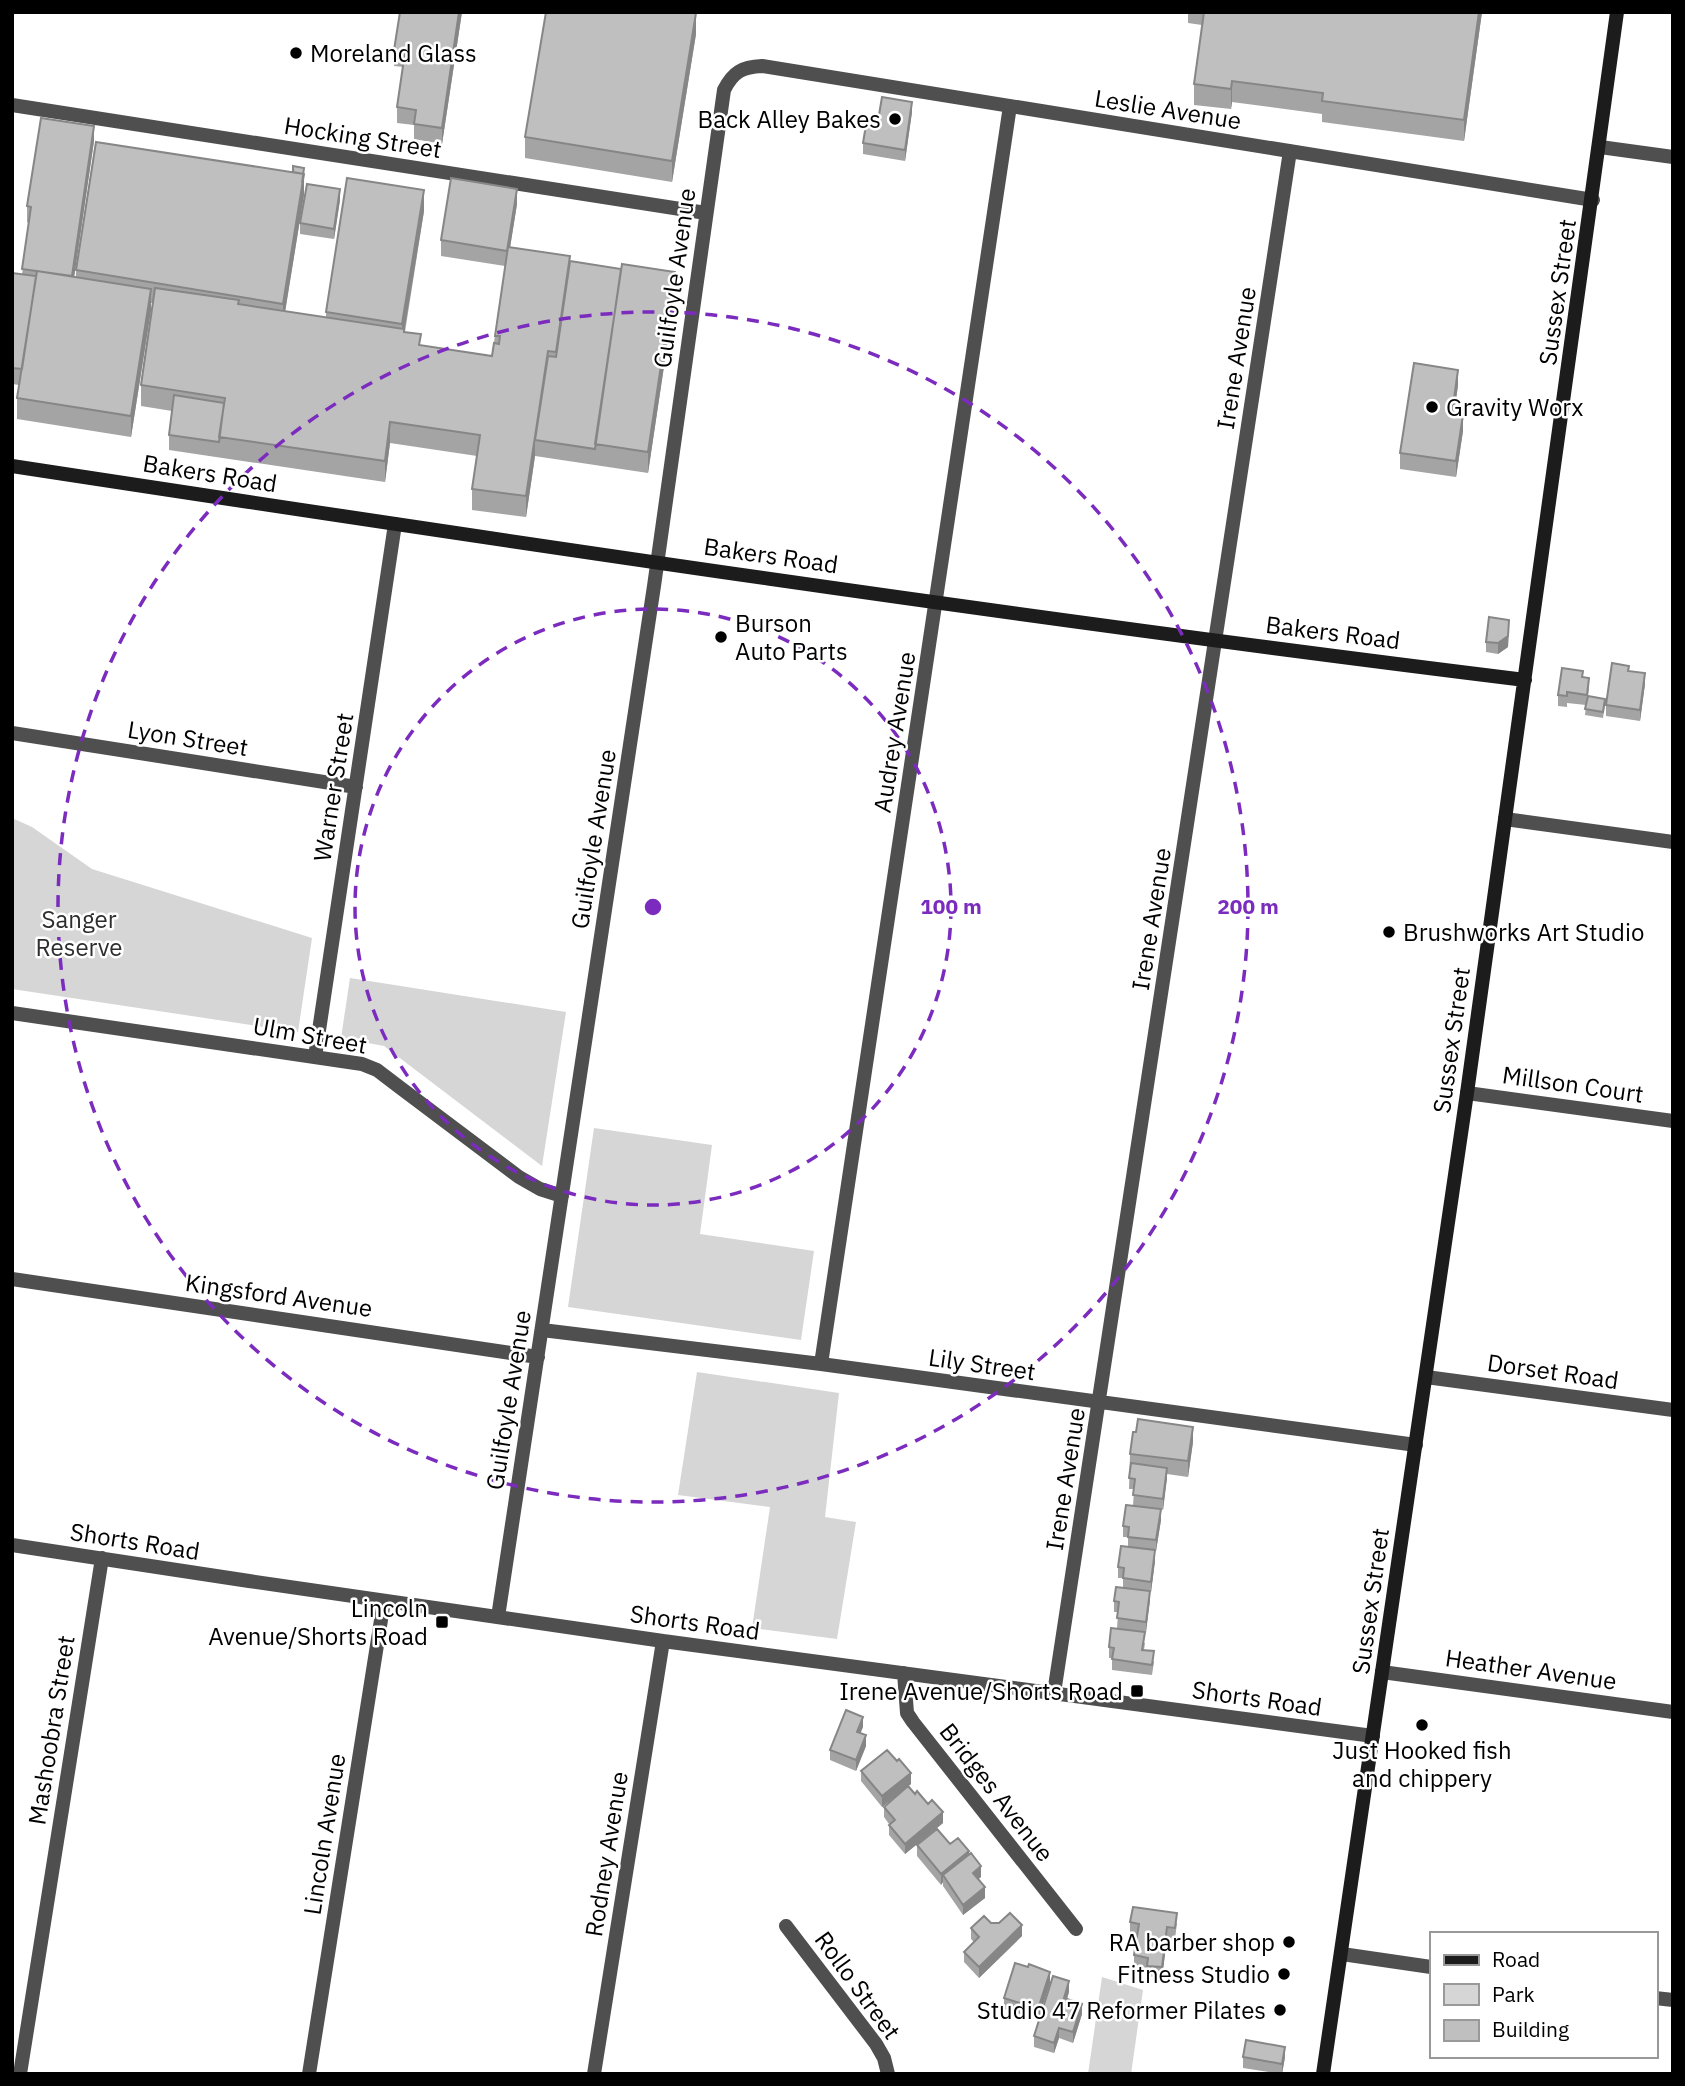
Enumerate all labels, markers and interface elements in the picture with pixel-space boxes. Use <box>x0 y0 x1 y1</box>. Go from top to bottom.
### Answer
place label: Moreland Glass <box>310 37 477 69</box>
marker: Moreland Glass <box>288 45 304 61</box>
street label: Leslie Avenue <box>1092 82 1244 136</box>
place label: Back Alley Bakes <box>698 103 881 135</box>
street label: Hocking Street <box>282 109 444 165</box>
marker: Back Alley Bakes <box>887 111 903 127</box>
street label: Guilfoyle Avenue <box>646 186 702 370</box>
street label: Sussex Street <box>1531 217 1583 367</box>
street label: Irene Avenue <box>1209 284 1263 432</box>
place label: Gravity Worx <box>1446 391 1583 423</box>
marker: Gravity Worx <box>1424 399 1440 415</box>
street label: Bakers Road <box>141 447 279 499</box>
street label: Bakers Road <box>702 530 840 580</box>
place label: Burson Auto Parts <box>735 607 848 667</box>
street label: Bakers Road <box>1264 608 1402 656</box>
marker: Burson Auto Parts <box>713 629 729 645</box>
street label: Audrey Avenue <box>865 649 923 815</box>
street label: Warner Street <box>305 710 361 864</box>
street label: Lyon Street <box>125 713 251 763</box>
street label: Guilfoyle Avenue <box>563 747 623 931</box>
street label: Irene Avenue <box>1124 845 1178 993</box>
text: 100 m <box>920 892 982 920</box>
text: 200 m <box>1217 892 1279 920</box>
centre of rings <box>641 895 665 919</box>
park label: Sanger Reserve <box>36 903 122 963</box>
place label: Brushworks Art Studio <box>1403 916 1644 948</box>
marker: Brushworks Art Studio <box>1381 924 1397 940</box>
street label: Sussex Street <box>1425 965 1477 1115</box>
street label: Ulm Street <box>250 1009 370 1061</box>
street label: Millson Court <box>1500 1058 1646 1110</box>
street label: Kingsford Avenue <box>183 1266 375 1324</box>
street label: Guilfoyle Avenue <box>478 1308 538 1492</box>
street label: Lily Street <box>926 1341 1038 1387</box>
street label: Dorset Road <box>1485 1346 1621 1396</box>
street label: Irene Avenue <box>1038 1405 1092 1553</box>
street label: Shorts Road <box>68 1515 202 1567</box>
street label: Sussex Street <box>1344 1526 1396 1676</box>
place label: Lincoln Avenue/Shorts Road <box>208 1592 428 1652</box>
street label: Shorts Road <box>628 1597 762 1647</box>
marker: Lincoln Avenue/Shorts Road <box>434 1614 450 1630</box>
street label: Mashoobra Street <box>20 1633 82 1827</box>
street label: Heather Avenue <box>1443 1641 1619 1697</box>
street label: Shorts Road <box>1190 1673 1324 1723</box>
place label: Irene Avenue/Shorts Road <box>839 1675 1123 1707</box>
marker: Irene Avenue/Shorts Road <box>1129 1683 1145 1699</box>
street label: Bridges Avenue <box>933 1716 1061 1868</box>
marker: Just Hooked fish and chippery <box>1414 1717 1430 1733</box>
place label: Just Hooked fish and chippery <box>1332 1734 1512 1794</box>
street label: Lincoln Avenue <box>295 1751 353 1917</box>
street label: Rodney Avenue <box>577 1769 635 1939</box>
street label: Rollo Street <box>808 1925 908 2045</box>
place label: RA barber shop <box>1109 1926 1275 1958</box>
legend <box>1430 1932 1657 2058</box>
marker: RA barber shop <box>1281 1934 1297 1950</box>
text: Road <box>1492 1945 1540 1973</box>
place label: Fitness Studio <box>1117 1958 1270 1990</box>
marker: Fitness Studio <box>1276 1966 1292 1982</box>
text: Park <box>1492 1980 1535 2008</box>
place label: Studio 47 Reformer Pilates <box>977 1994 1266 2026</box>
marker: Studio 47 Reformer Pilates <box>1272 2002 1288 2018</box>
text: Building <box>1492 2015 1569 2043</box>

